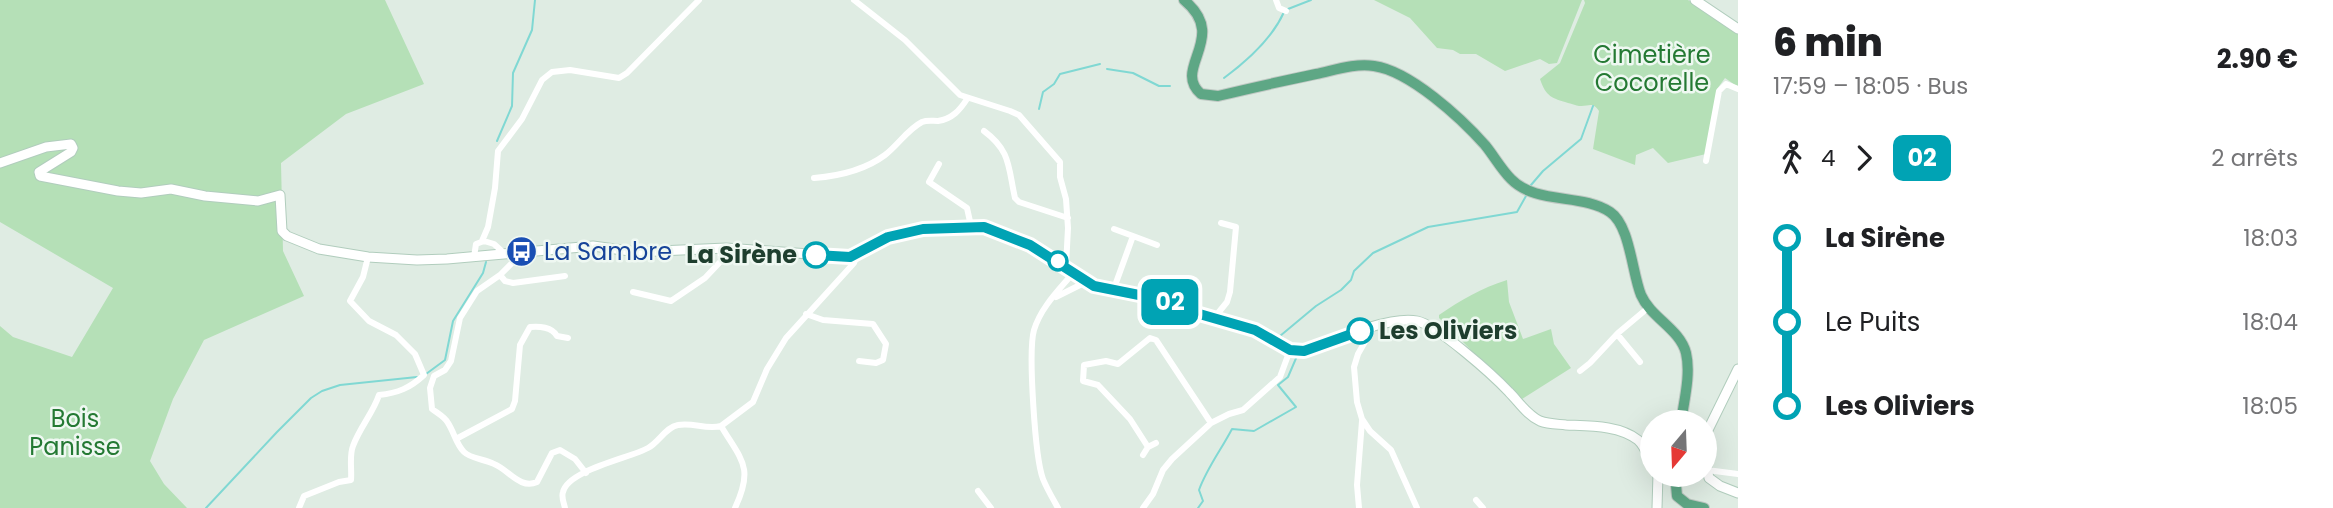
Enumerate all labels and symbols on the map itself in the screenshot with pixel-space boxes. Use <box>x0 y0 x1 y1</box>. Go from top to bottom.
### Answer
park label: Cimetière Cocorelle <box>1593 38 1711 99</box>
bus stop icon: La Sambre <box>504 235 538 269</box>
place label: La Sambre <box>544 235 672 268</box>
place label: La Sirène <box>686 238 797 271</box>
marker: La Sirène <box>803 242 829 268</box>
unlabelled marker <box>1048 251 1068 271</box>
line badge: 02 <box>1138 279 1202 325</box>
place label: Les Oliviers <box>1379 314 1517 347</box>
marker: Les Oliviers <box>1347 318 1373 344</box>
park label: Bois Panisse <box>29 402 121 463</box>
north arrow <box>1640 410 1717 486</box>

